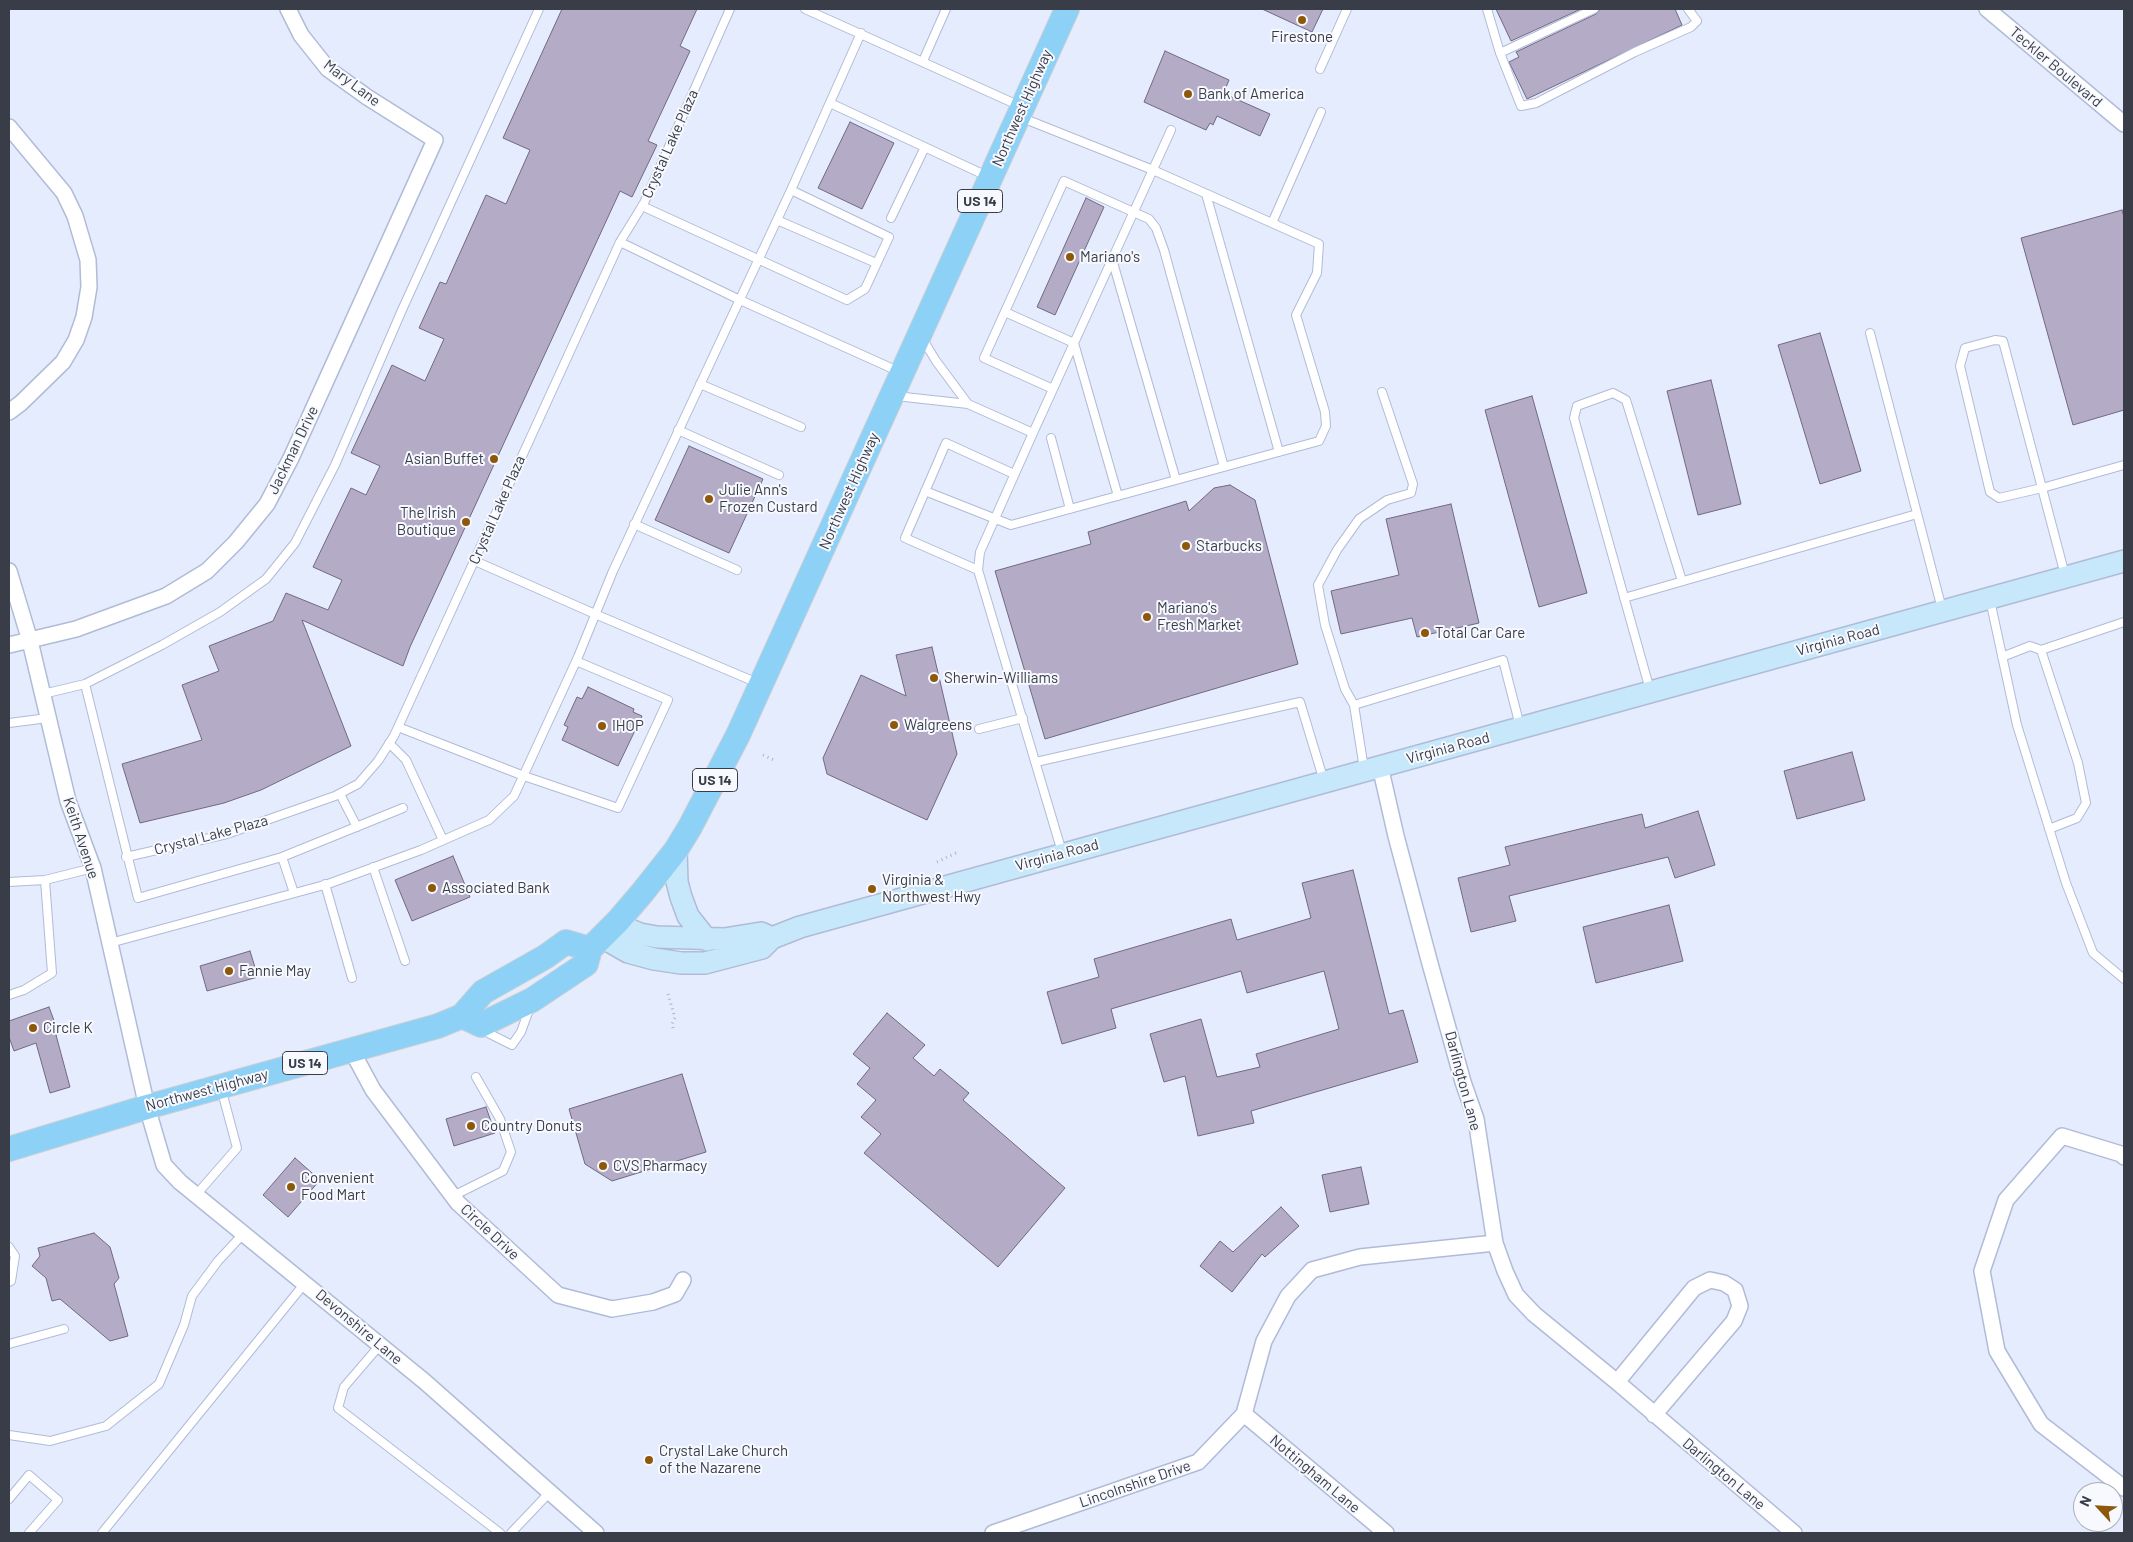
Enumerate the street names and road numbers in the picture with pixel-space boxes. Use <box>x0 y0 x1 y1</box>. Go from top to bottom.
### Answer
street label: Teckler Boulevard <box>2006 23 2106 111</box>
street label: Northwest Highway <box>988 47 1056 169</box>
street label: Mary Lane <box>320 56 384 110</box>
street label: Crystal Lake Plaza <box>638 87 702 201</box>
road number: US 14 <box>958 190 1002 212</box>
street label: Jackman Drive <box>264 403 322 497</box>
street label: Northwest Highway <box>815 430 883 552</box>
street label: Crystal Lake Plaza <box>465 453 529 567</box>
street label: Virginia Road <box>1794 620 1882 660</box>
street label: Virginia Road <box>1404 728 1492 768</box>
road number: US 14 <box>692 768 738 792</box>
street label: Keith Avenue <box>59 795 103 881</box>
street label: Crystal Lake Plaza <box>152 811 270 859</box>
street label: Virginia Road <box>1013 835 1101 875</box>
street label: Darlington Lane <box>1441 1029 1485 1133</box>
road number: US 14 <box>282 1052 328 1074</box>
street label: Northwest Highway <box>144 1065 270 1115</box>
street label: Circle Drive <box>457 1200 523 1264</box>
street label: Devonshire Lane <box>312 1285 406 1369</box>
street label: Nottingham Lane <box>1266 1431 1364 1517</box>
street label: Darlington Lane <box>1679 1434 1769 1514</box>
street label: Lincolnshire Drive <box>1077 1456 1193 1512</box>

